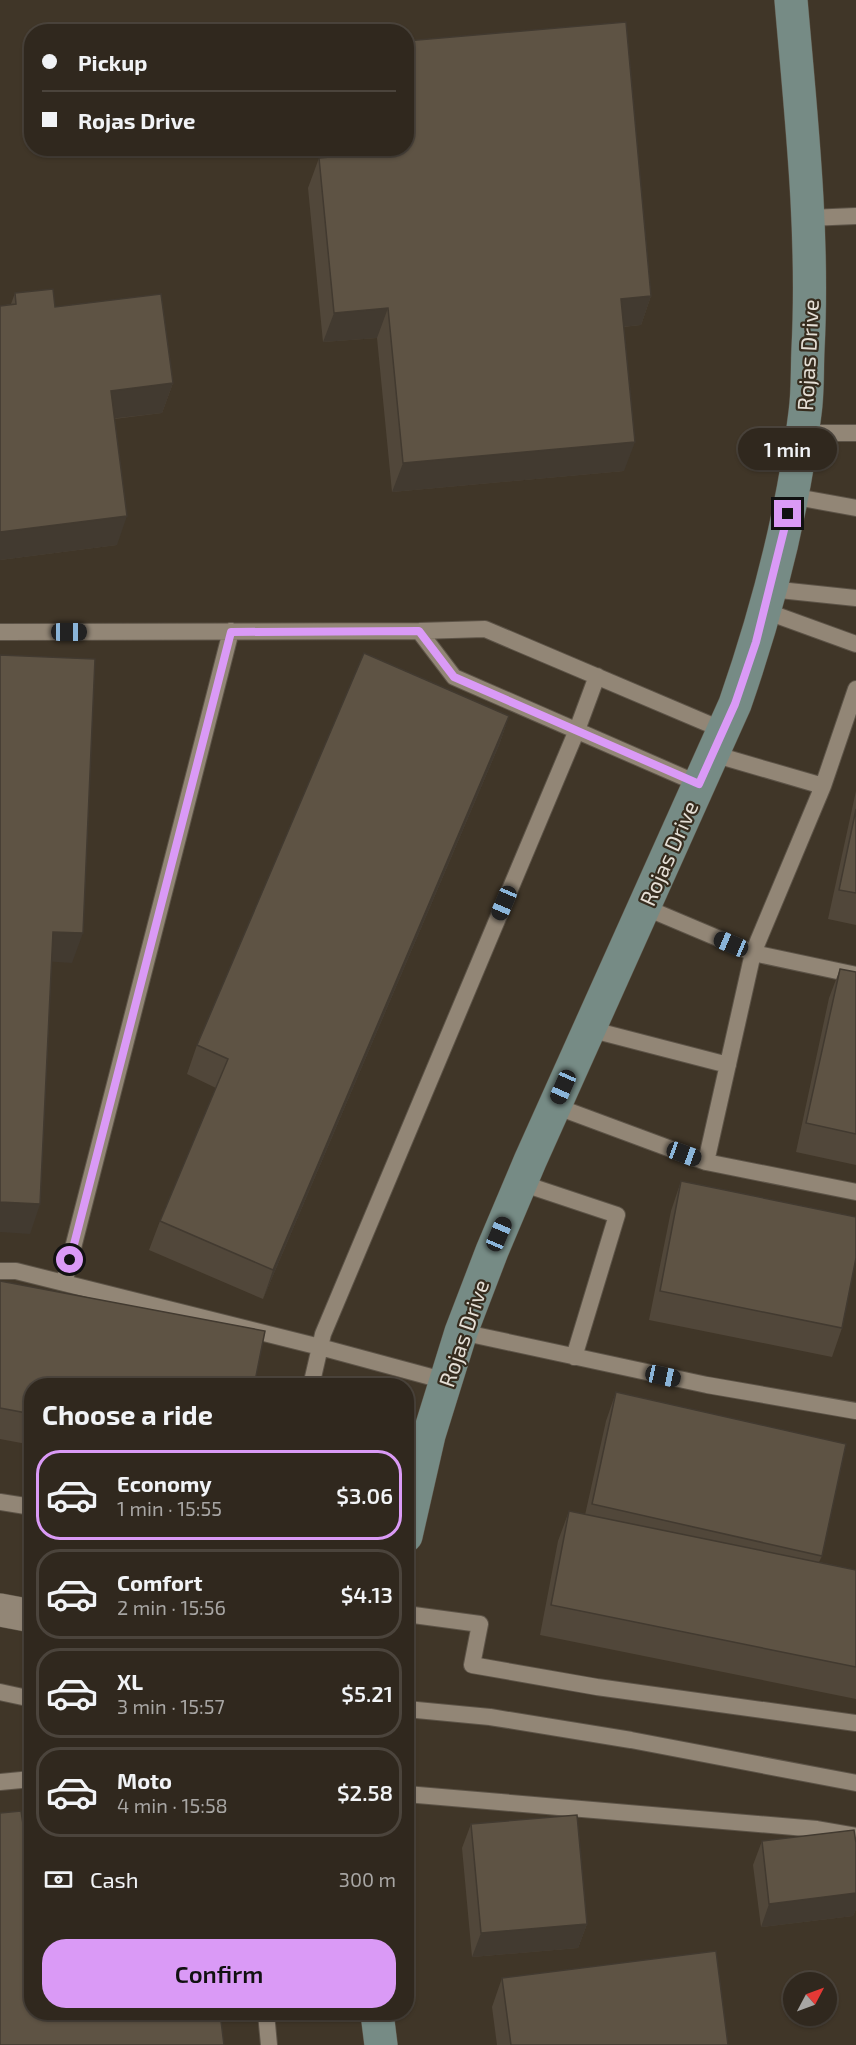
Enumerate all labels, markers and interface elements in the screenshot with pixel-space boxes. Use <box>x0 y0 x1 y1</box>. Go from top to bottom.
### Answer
text: Pickup <box>78 49 147 75</box>
text: Rojas Drive <box>78 107 195 133</box>
street label: Rojas Drive <box>791 298 824 412</box>
callout: 1 min <box>738 427 838 469</box>
text: 1 min <box>764 437 811 461</box>
route end <box>774 500 801 527</box>
car <box>51 623 87 641</box>
street label: Rojas Drive <box>633 797 704 910</box>
car <box>489 883 519 923</box>
car <box>711 929 751 959</box>
car <box>547 1067 579 1107</box>
car <box>664 1139 704 1169</box>
car <box>484 1214 514 1254</box>
route start <box>56 1246 83 1273</box>
street label: Rojas Drive <box>432 1276 494 1390</box>
car <box>644 1363 682 1389</box>
text: Choose a ride <box>42 1398 213 1430</box>
icon: car <box>45 1468 99 1522</box>
text: Economy <box>117 1470 212 1496</box>
text: $3.06 <box>336 1482 393 1508</box>
text: 1 min · 15:55 <box>117 1496 222 1520</box>
icon: car <box>45 1567 99 1621</box>
text: Comfort <box>117 1569 202 1595</box>
text: $4.13 <box>341 1581 393 1607</box>
text: 2 min · 15:56 <box>117 1595 226 1619</box>
icon: car <box>45 1666 99 1720</box>
text: XL <box>117 1668 143 1694</box>
text: $5.21 <box>341 1680 393 1706</box>
text: 3 min · 15:57 <box>117 1694 225 1718</box>
icon: car <box>45 1765 99 1819</box>
text: Moto <box>117 1767 172 1793</box>
text: $2.58 <box>337 1779 393 1805</box>
text: 4 min · 15:58 <box>117 1793 228 1817</box>
icon: cash <box>42 1863 75 1896</box>
text: Cash <box>90 1866 139 1892</box>
text: 300 m <box>339 1867 396 1891</box>
button: Confirm <box>42 1939 396 2008</box>
north arrow <box>783 1972 837 2026</box>
map controls <box>783 1972 837 2026</box>

